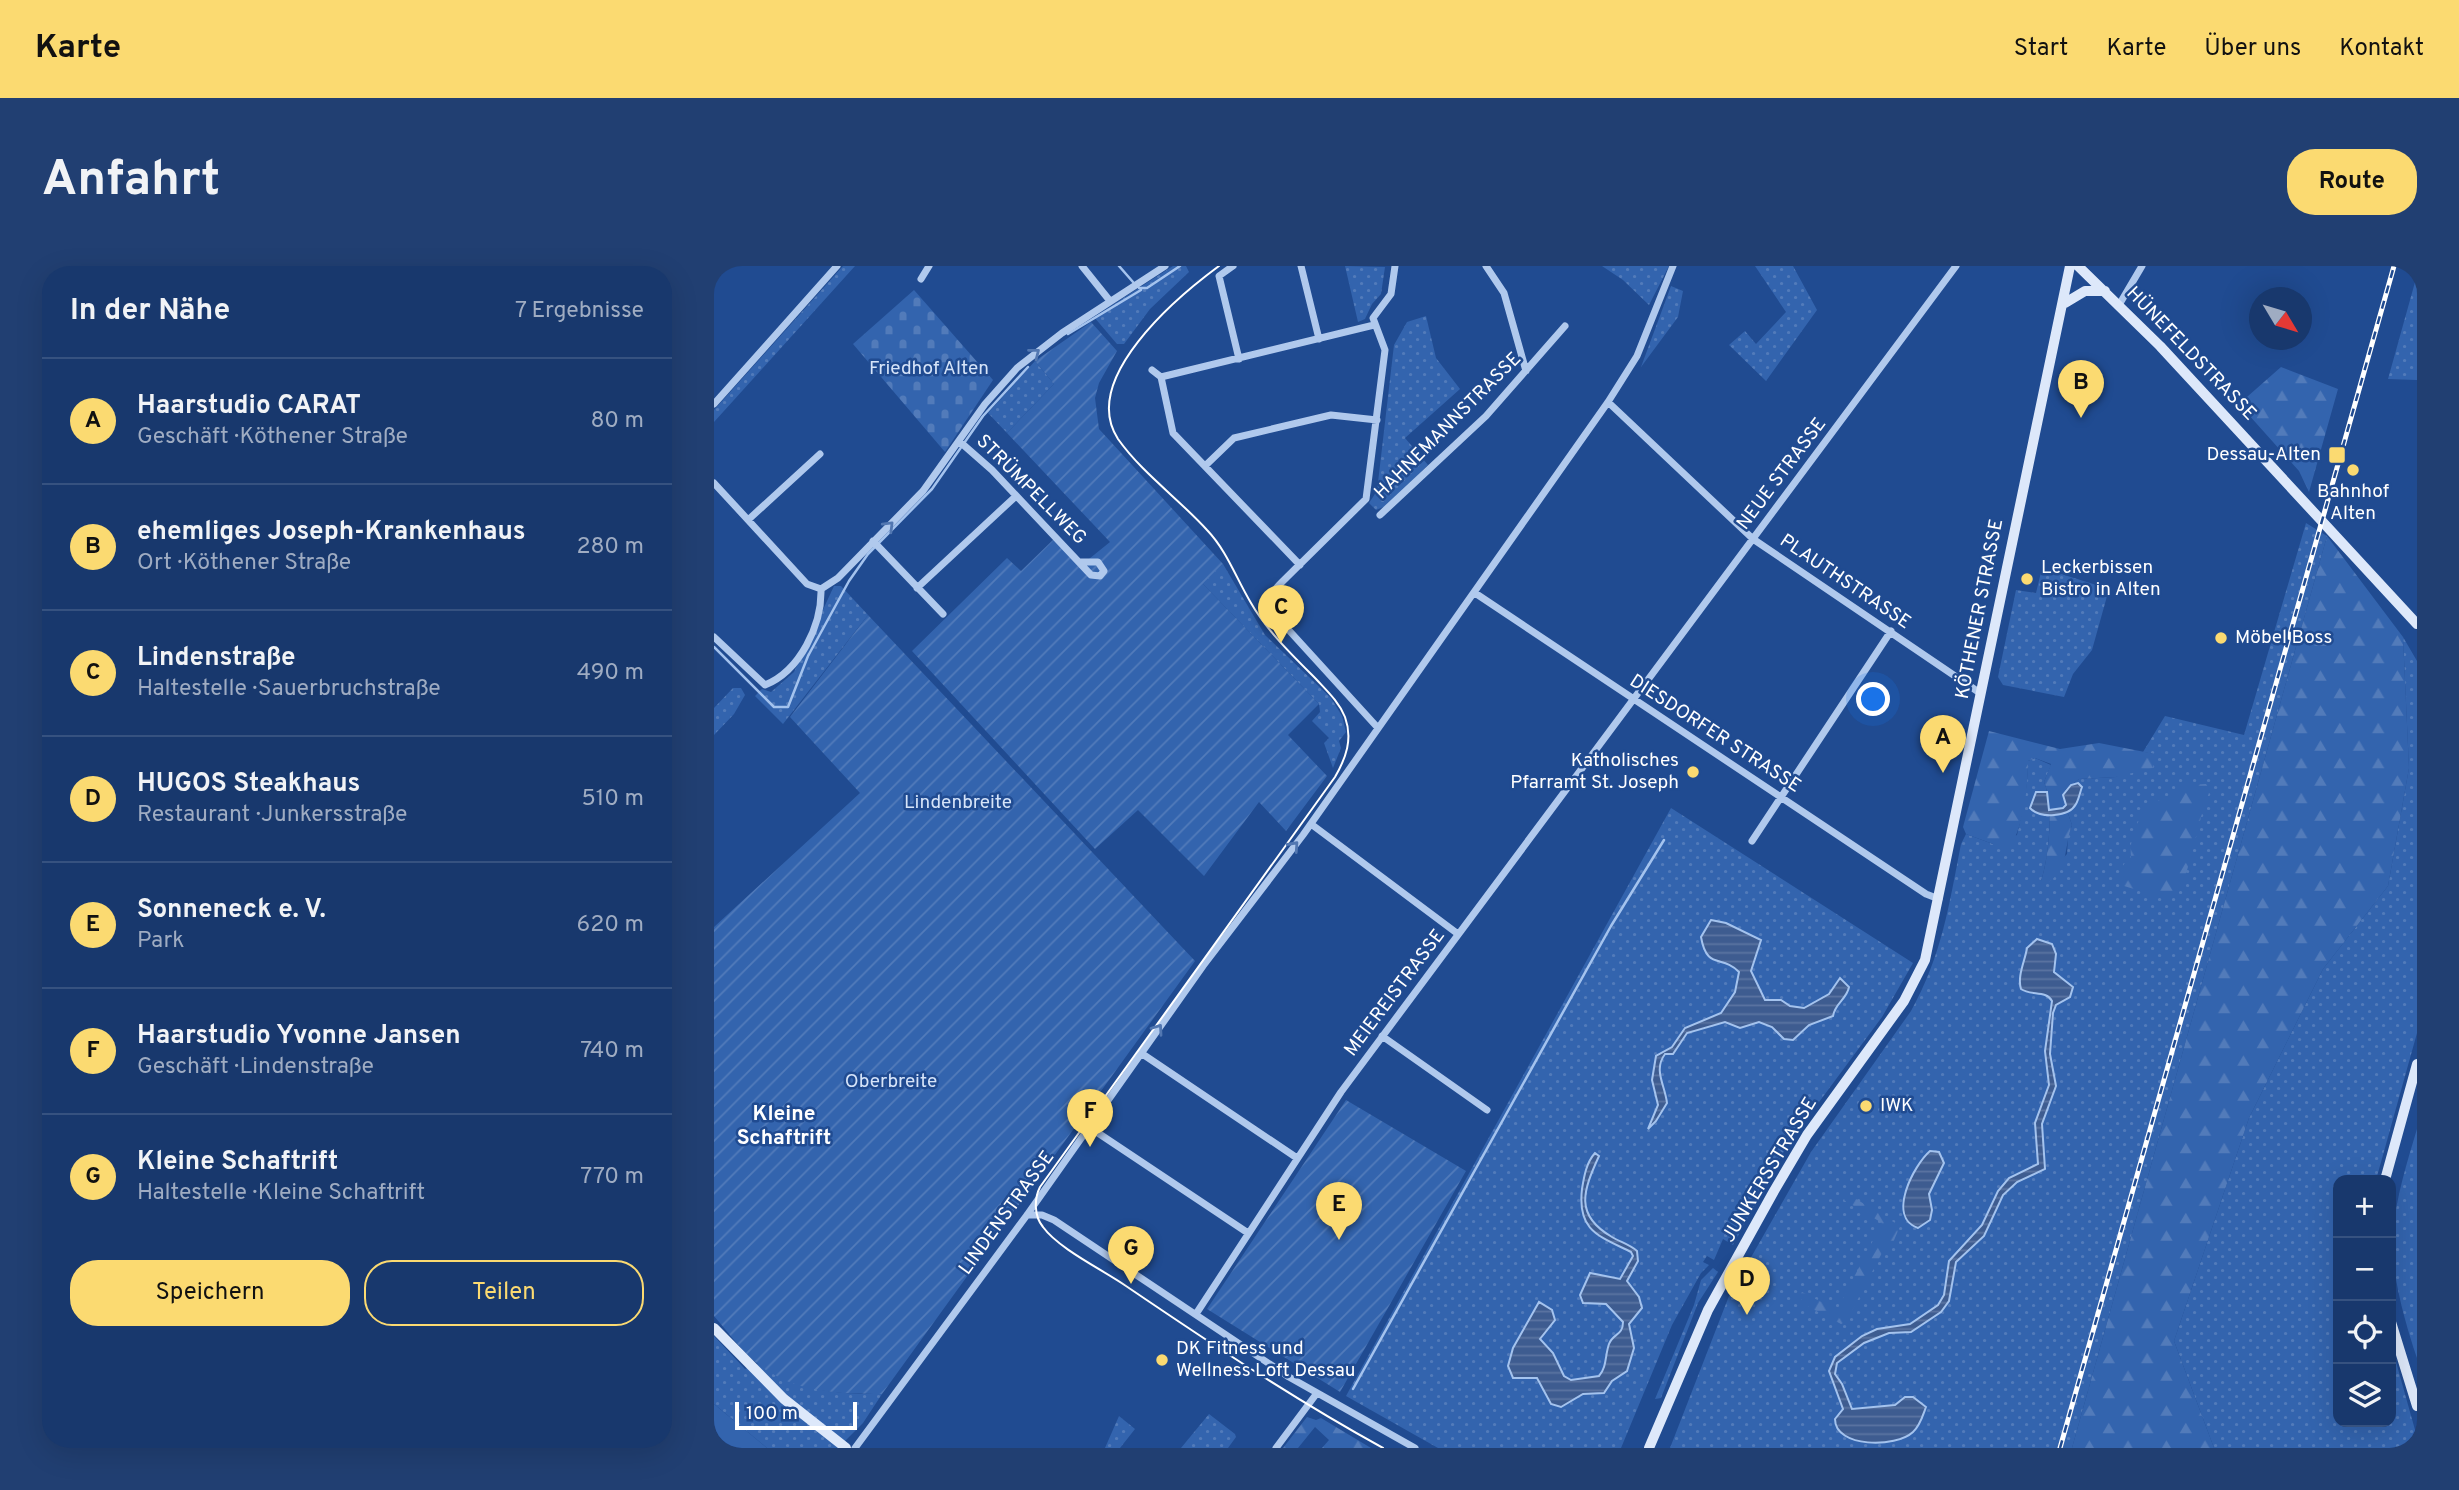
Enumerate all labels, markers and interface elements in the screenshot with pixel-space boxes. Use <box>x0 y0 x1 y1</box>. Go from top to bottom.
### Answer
text: Karte <box>35 28 121 70</box>
text: Start <box>2014 34 2068 64</box>
text: Karte <box>2106 34 2166 64</box>
text: Über uns <box>2204 34 2301 64</box>
text: Kontakt <box>2339 34 2424 64</box>
button: Route <box>2287 149 2417 215</box>
text: Anfahrt <box>42 151 220 213</box>
street label: HÜNEFELDSTRASSE <box>2121 281 2262 426</box>
north arrow <box>2249 287 2312 350</box>
text: In der Nähe <box>70 293 230 330</box>
text: 7 Ergebnisse <box>515 297 644 326</box>
street label: HAHNEMANNSTRASSE <box>1369 347 1527 505</box>
one-way arrow <box>1028 349 1040 362</box>
park label: Friedhof Alten <box>869 357 989 381</box>
pin: B <box>2058 360 2104 418</box>
text: Haarstudio CARAT <box>137 390 361 423</box>
text: A <box>85 407 101 436</box>
text: 80 m <box>591 407 644 436</box>
street label: NEUE STRASSE <box>1732 413 1832 535</box>
text: Geschäft · Köthener Straße <box>137 423 408 452</box>
street label: STRÜMPELLWEG <box>971 429 1092 550</box>
place label: Dessau-Alten <box>2207 443 2321 467</box>
marker: Dessau-Alten <box>2327 445 2347 465</box>
marker: Bahnhof Alten <box>2345 462 2361 478</box>
place label: Bahnhof Alten <box>2317 480 2390 526</box>
text: ehemliges Joseph-Krankenhaus <box>137 516 526 549</box>
street label: KÖTHENER STRASSE <box>1950 517 2009 701</box>
one-way arrow <box>880 521 893 534</box>
street label: PLAUTHSTRASSE <box>1775 529 1915 635</box>
text: B <box>85 533 101 562</box>
text: 280 m <box>576 533 644 562</box>
text: Ort · Köthener Straße <box>137 549 351 578</box>
place label: Leckerbissen Bistro in Alten <box>2041 556 2161 602</box>
marker: Leckerbissen Bistro in Alten <box>2019 571 2035 587</box>
pin: C <box>1258 585 1304 643</box>
place label: Möbel Boss <box>2235 626 2332 650</box>
marker: Möbel Boss <box>2213 630 2229 646</box>
text: Lindenstraße <box>137 642 295 675</box>
text: C <box>86 659 100 688</box>
text: 490 m <box>577 659 644 688</box>
street label: DIESDORFER STRASSE <box>1625 669 1805 799</box>
text: Haltestelle · Sauerbruchstraße <box>137 675 441 704</box>
your location <box>1856 682 1890 716</box>
pin: A <box>1920 715 1966 773</box>
place label: Katholisches Pfarramt St. Joseph <box>1510 749 1679 795</box>
marker: Katholisches Pfarramt St. Joseph <box>1685 764 1701 780</box>
text: HUGOS Steakhaus <box>137 768 360 801</box>
text: D <box>85 785 101 814</box>
text: 510 m <box>581 785 644 814</box>
park label: Lindenbreite <box>904 791 1012 815</box>
text: Restaurant · Junkersstraße <box>137 801 407 830</box>
one-way arrow <box>1285 841 1298 854</box>
text: Sonneneck e. V. <box>137 894 326 927</box>
text: E <box>86 911 100 940</box>
text: 620 m <box>577 911 644 940</box>
street label: MEIEREISTRASSE <box>1339 925 1451 1061</box>
text: Park <box>137 927 184 956</box>
text: Haarstudio Yvonne Jansen <box>137 1020 461 1053</box>
one-way arrow <box>1150 1024 1163 1037</box>
text: F <box>86 1037 100 1066</box>
text: 740 m <box>580 1037 644 1066</box>
text: Geschäft · Lindenstraße <box>137 1053 374 1082</box>
park label: Oberbreite <box>845 1070 937 1094</box>
pin: F <box>1067 1089 1113 1147</box>
street label: JUNKERSSTRASSE <box>1717 1093 1823 1247</box>
place label: IWK <box>1880 1094 1914 1118</box>
marker: IWK <box>1858 1098 1874 1114</box>
district label: Kleine Schaftrift <box>737 1101 831 1152</box>
text: Kleine Schaftrift <box>137 1146 338 1179</box>
street label: LINDENSTRASSE <box>954 1146 1060 1280</box>
text: G <box>85 1163 101 1192</box>
text: 770 m <box>580 1163 644 1192</box>
map controls <box>2333 1175 2396 1427</box>
button: + <box>2333 1175 2396 1238</box>
text: Haltestelle · Kleine Schaftrift <box>137 1179 425 1208</box>
pin: E <box>1316 1182 1362 1240</box>
pin: G <box>1108 1226 1154 1284</box>
button: − <box>2333 1238 2396 1301</box>
pin: D <box>1724 1257 1770 1315</box>
button: Speichern <box>70 1260 350 1326</box>
button: Teilen <box>364 1260 644 1326</box>
button: locate <box>2333 1301 2396 1364</box>
place label: DK Fitness und Wellness Loft Dessau <box>1176 1337 1355 1383</box>
marker: DK Fitness und Wellness Loft Dessau <box>1154 1352 1170 1368</box>
button: layers <box>2333 1364 2396 1427</box>
scale bar <box>735 1399 858 1431</box>
text: 100 m <box>746 1402 798 1426</box>

